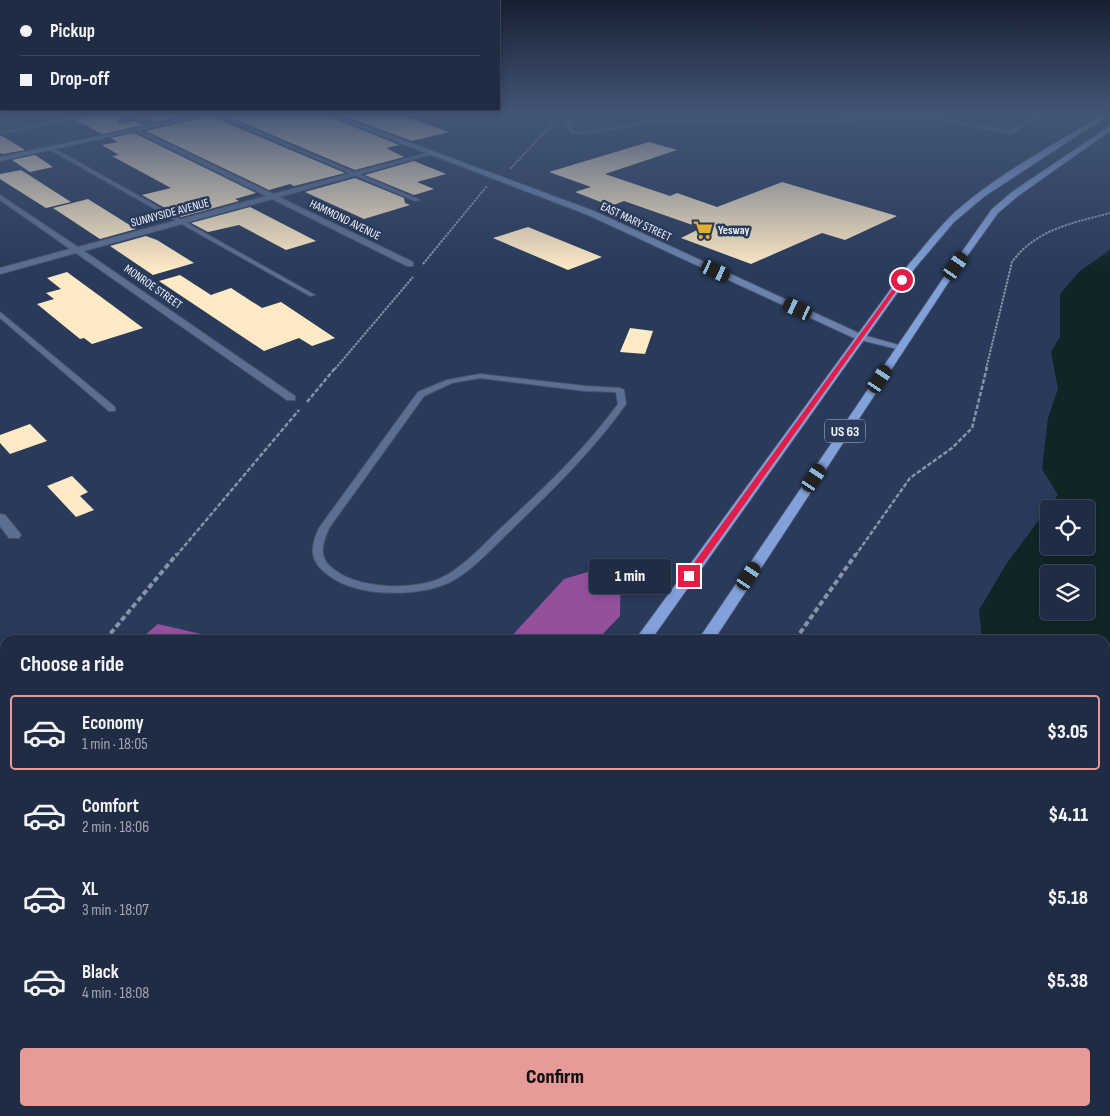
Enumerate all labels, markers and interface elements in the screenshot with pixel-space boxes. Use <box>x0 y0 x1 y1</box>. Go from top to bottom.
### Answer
text: Pickup <box>50 20 95 43</box>
text: Drop-off <box>50 68 110 91</box>
street label: SUNNYSIDE AVENUE <box>129 195 211 231</box>
street label: HAMMOND AVENUE <box>307 196 383 244</box>
street label: EAST MARY STREET <box>598 199 674 245</box>
supermarket icon: Yesway <box>692 219 714 241</box>
place label: Yesway <box>718 223 749 238</box>
car <box>941 249 970 283</box>
car <box>699 258 732 284</box>
street label: MONROE STREET <box>121 261 185 313</box>
route start <box>891 269 913 291</box>
car <box>781 296 814 322</box>
car <box>865 362 894 396</box>
road number: US 63 <box>825 420 865 442</box>
car <box>799 461 828 495</box>
map controls <box>1040 500 1095 620</box>
button: locate <box>1040 500 1095 555</box>
callout: 1 min <box>589 558 672 594</box>
car <box>734 559 763 593</box>
route end <box>678 565 700 587</box>
button: layers <box>1040 565 1095 620</box>
text: 1 min <box>615 567 645 586</box>
text: Choose a ride <box>20 651 124 678</box>
icon: car <box>22 710 67 755</box>
text: Economy <box>82 712 144 735</box>
text: $3.05 <box>1047 721 1088 744</box>
text: 1 min · 18:05 <box>82 735 148 754</box>
icon: car <box>22 793 67 838</box>
text: Comfort <box>82 795 139 818</box>
text: $4.11 <box>1049 804 1088 827</box>
text: 2 min · 18:06 <box>82 818 149 837</box>
icon: car <box>22 876 67 921</box>
text: XL <box>82 878 98 901</box>
text: $5.18 <box>1048 887 1088 910</box>
text: 3 min · 18:07 <box>82 901 149 920</box>
icon: car <box>22 959 67 1004</box>
text: Black <box>82 961 119 984</box>
text: $5.38 <box>1047 970 1088 993</box>
text: 4 min · 18:08 <box>82 984 149 1003</box>
button: Confirm <box>20 1048 1090 1106</box>

